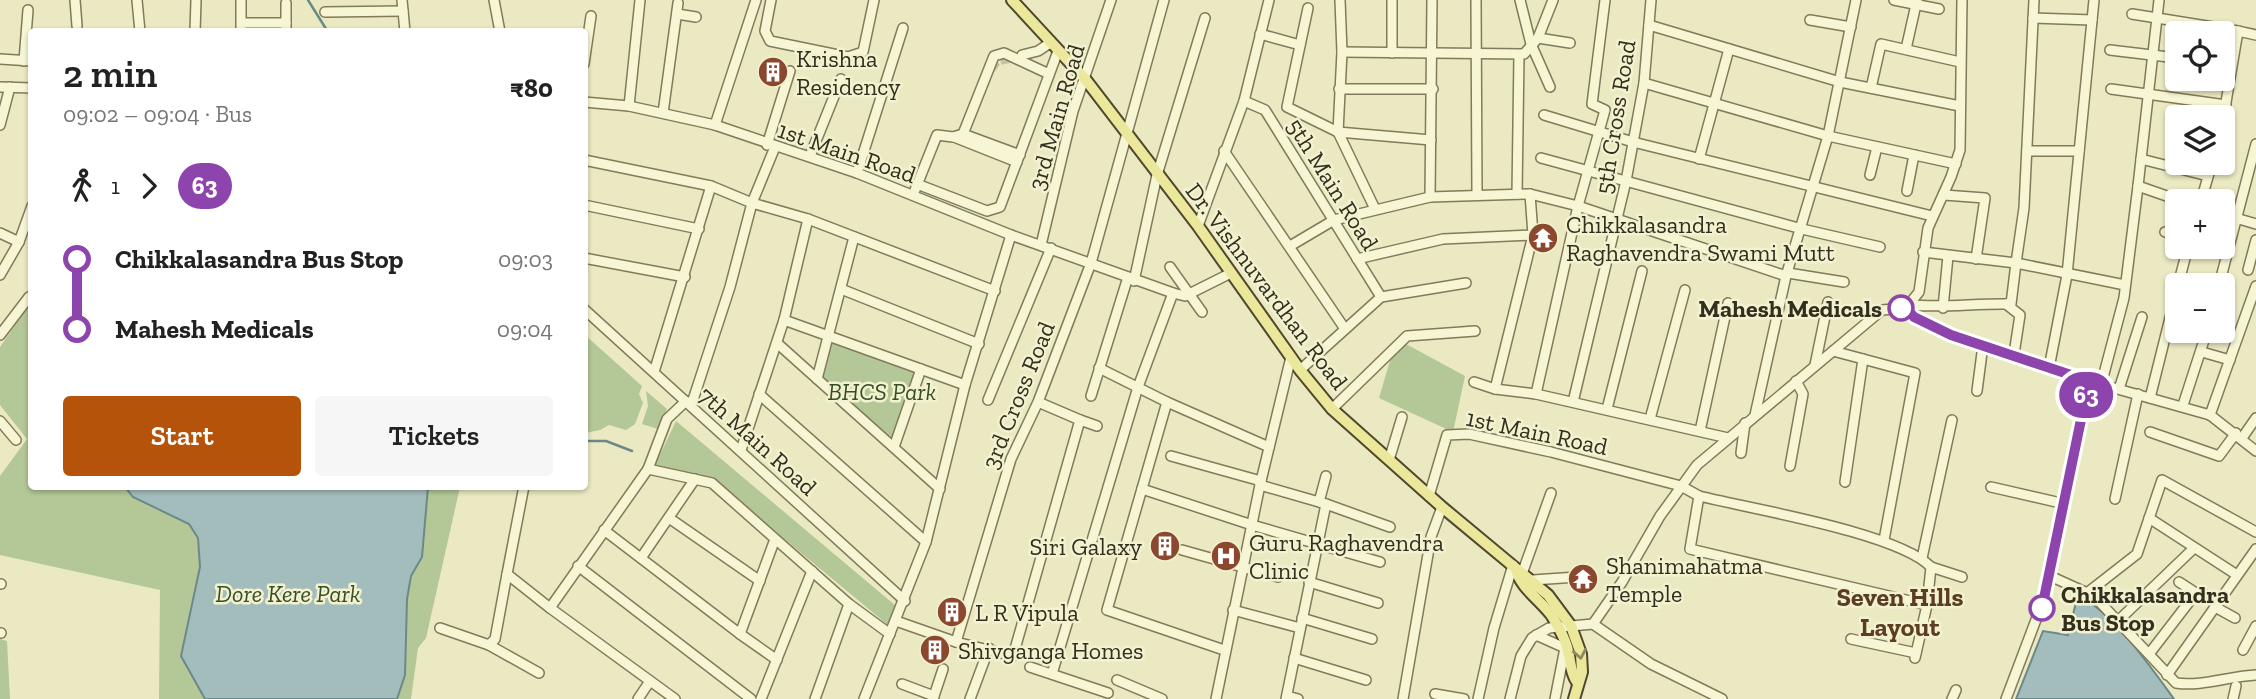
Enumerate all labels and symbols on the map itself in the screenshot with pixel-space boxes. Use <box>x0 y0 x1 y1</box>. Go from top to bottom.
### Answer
street label: 5th Cross Road <box>1588 38 1642 196</box>
street label: 3rd Main Road <box>1021 41 1091 193</box>
place label: Krishna Residency <box>796 44 901 101</box>
building icon: Krishna Residency <box>756 55 790 89</box>
street label: 5th Main Road <box>1281 113 1385 255</box>
street label: 1st Main Road <box>774 115 920 189</box>
street label: Dr. Vishnuvardhan Road <box>1180 177 1354 395</box>
place label: Chikkalasandra Raghavendra Swami Mutt <box>1566 210 1835 267</box>
temple icon: Chikkalasandra Raghavendra Swami Mutt <box>1526 221 1560 255</box>
place label: Mahesh Medicals <box>1699 294 1882 323</box>
marker: Mahesh Medicals <box>1888 295 1914 321</box>
street label: 3rd Cross Road <box>975 317 1061 473</box>
line badge: 63 <box>2054 372 2118 418</box>
park label: BHCS Park <box>828 377 937 406</box>
street label: 7th Main Road <box>693 380 823 502</box>
street label: 1st Main Road <box>1463 403 1611 461</box>
place label: Guru Raghavendra Clinic <box>1249 528 1444 585</box>
building icon: Siri Galaxy <box>1148 529 1182 563</box>
place label: Siri Galaxy <box>1029 532 1143 561</box>
hospital icon: Guru Raghavendra Clinic <box>1209 539 1243 573</box>
place label: Shanimahatma Temple <box>1606 551 1763 608</box>
temple icon: Shanimahatma Temple <box>1566 562 1600 596</box>
park label: Dore Kere Park <box>216 579 361 608</box>
place label: Chikkalasandra Bus Stop <box>2061 580 2229 637</box>
district label: Seven Hills Layout <box>1837 581 1964 643</box>
building icon: L R Vipula <box>935 595 969 629</box>
marker: Chikkalasandra Bus Stop <box>2029 595 2055 621</box>
place label: L R Vipula <box>975 598 1079 627</box>
building icon: Shivganga Homes <box>918 633 952 667</box>
place label: Shivganga Homes <box>958 636 1144 665</box>
one-way arrow <box>1572 648 1587 660</box>

